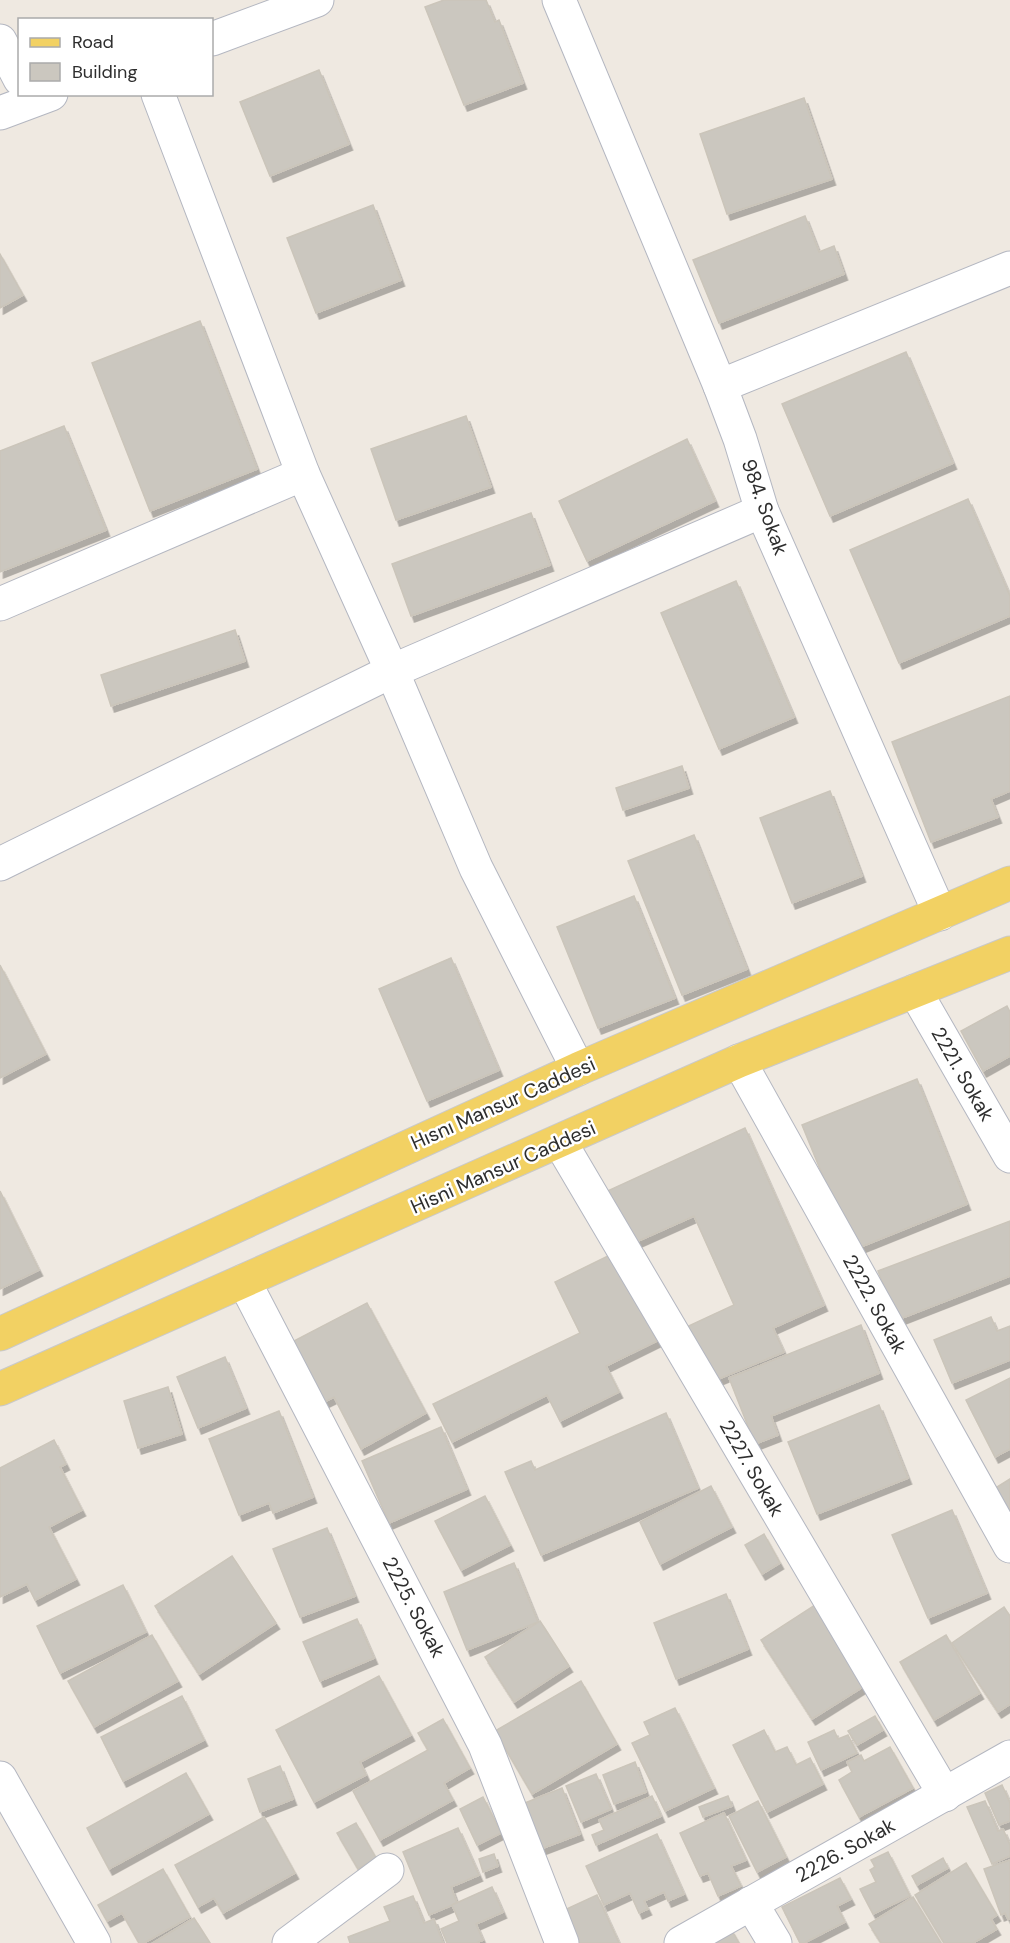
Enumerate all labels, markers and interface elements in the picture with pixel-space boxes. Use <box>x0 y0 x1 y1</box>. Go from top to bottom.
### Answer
legend <box>18 18 213 96</box>
text: Road <box>72 30 114 54</box>
text: Building <box>72 60 137 84</box>
street label: 984. Sokak <box>736 455 794 559</box>
street label: 2221. Sokak <box>926 1022 1000 1126</box>
street label: Hısnı Mansur Caddesi <box>407 1051 599 1155</box>
street label: Hisni Mansur Caddesi <box>406 1114 600 1220</box>
street label: 2222. Sokak <box>837 1250 913 1358</box>
street label: 2227. Sokak <box>714 1415 790 1521</box>
street label: 2225. Sokak <box>377 1552 451 1662</box>
street label: 2226. Sokak <box>791 1812 899 1888</box>

